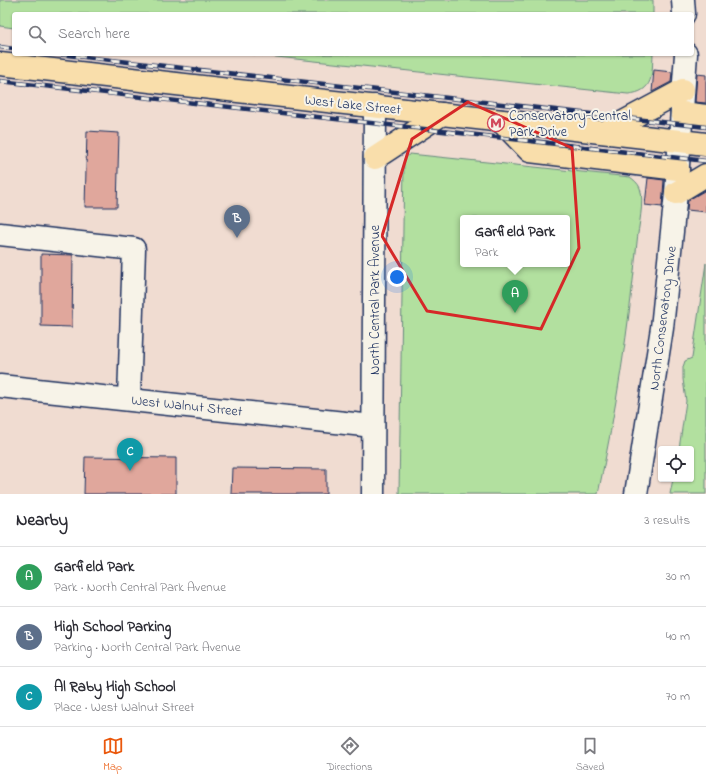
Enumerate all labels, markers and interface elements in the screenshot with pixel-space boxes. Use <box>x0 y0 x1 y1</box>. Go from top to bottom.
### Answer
search box <box>12 12 694 56</box>
icon: search <box>26 23 48 45</box>
text: Search here <box>58 23 130 45</box>
street label: West Lake Street <box>304 90 402 121</box>
place label: Conservatory-Central Park Drive <box>509 106 631 143</box>
metro station icon: Conservatory-Central Park Drive <box>486 113 506 133</box>
pin: B <box>224 205 250 238</box>
popup <box>460 215 570 267</box>
text: Garfield Park <box>475 221 555 243</box>
street label: North Central Park Avenue <box>365 224 386 375</box>
text: Park <box>475 243 498 262</box>
street label: North Conservatory Drive <box>644 244 684 392</box>
your location <box>387 267 407 287</box>
pin: A <box>502 280 528 313</box>
street label: West Walnut Street <box>130 390 244 423</box>
pin: C <box>117 438 143 471</box>
map controls <box>658 446 694 482</box>
button: locate <box>658 446 694 482</box>
text: Nearby <box>16 508 68 533</box>
text: 3 results <box>644 511 690 530</box>
text: Garfield Park <box>54 556 134 578</box>
text: A <box>25 567 33 586</box>
text: 30 m <box>666 567 690 586</box>
text: Park · North Central Park Avenue <box>54 578 226 597</box>
text: High School Parking <box>54 616 171 638</box>
text: B <box>25 627 33 646</box>
text: 40 m <box>666 627 690 646</box>
text: Parking · North Central Park Avenue <box>54 638 241 657</box>
text: Al Raby High School <box>54 676 175 698</box>
text: C <box>25 687 33 706</box>
text: 70 m <box>666 687 690 706</box>
text: Place · West Walnut Street <box>54 698 194 717</box>
tab: Map <box>102 735 124 775</box>
tab: Directions <box>327 735 372 775</box>
tab: Saved <box>576 735 604 775</box>

